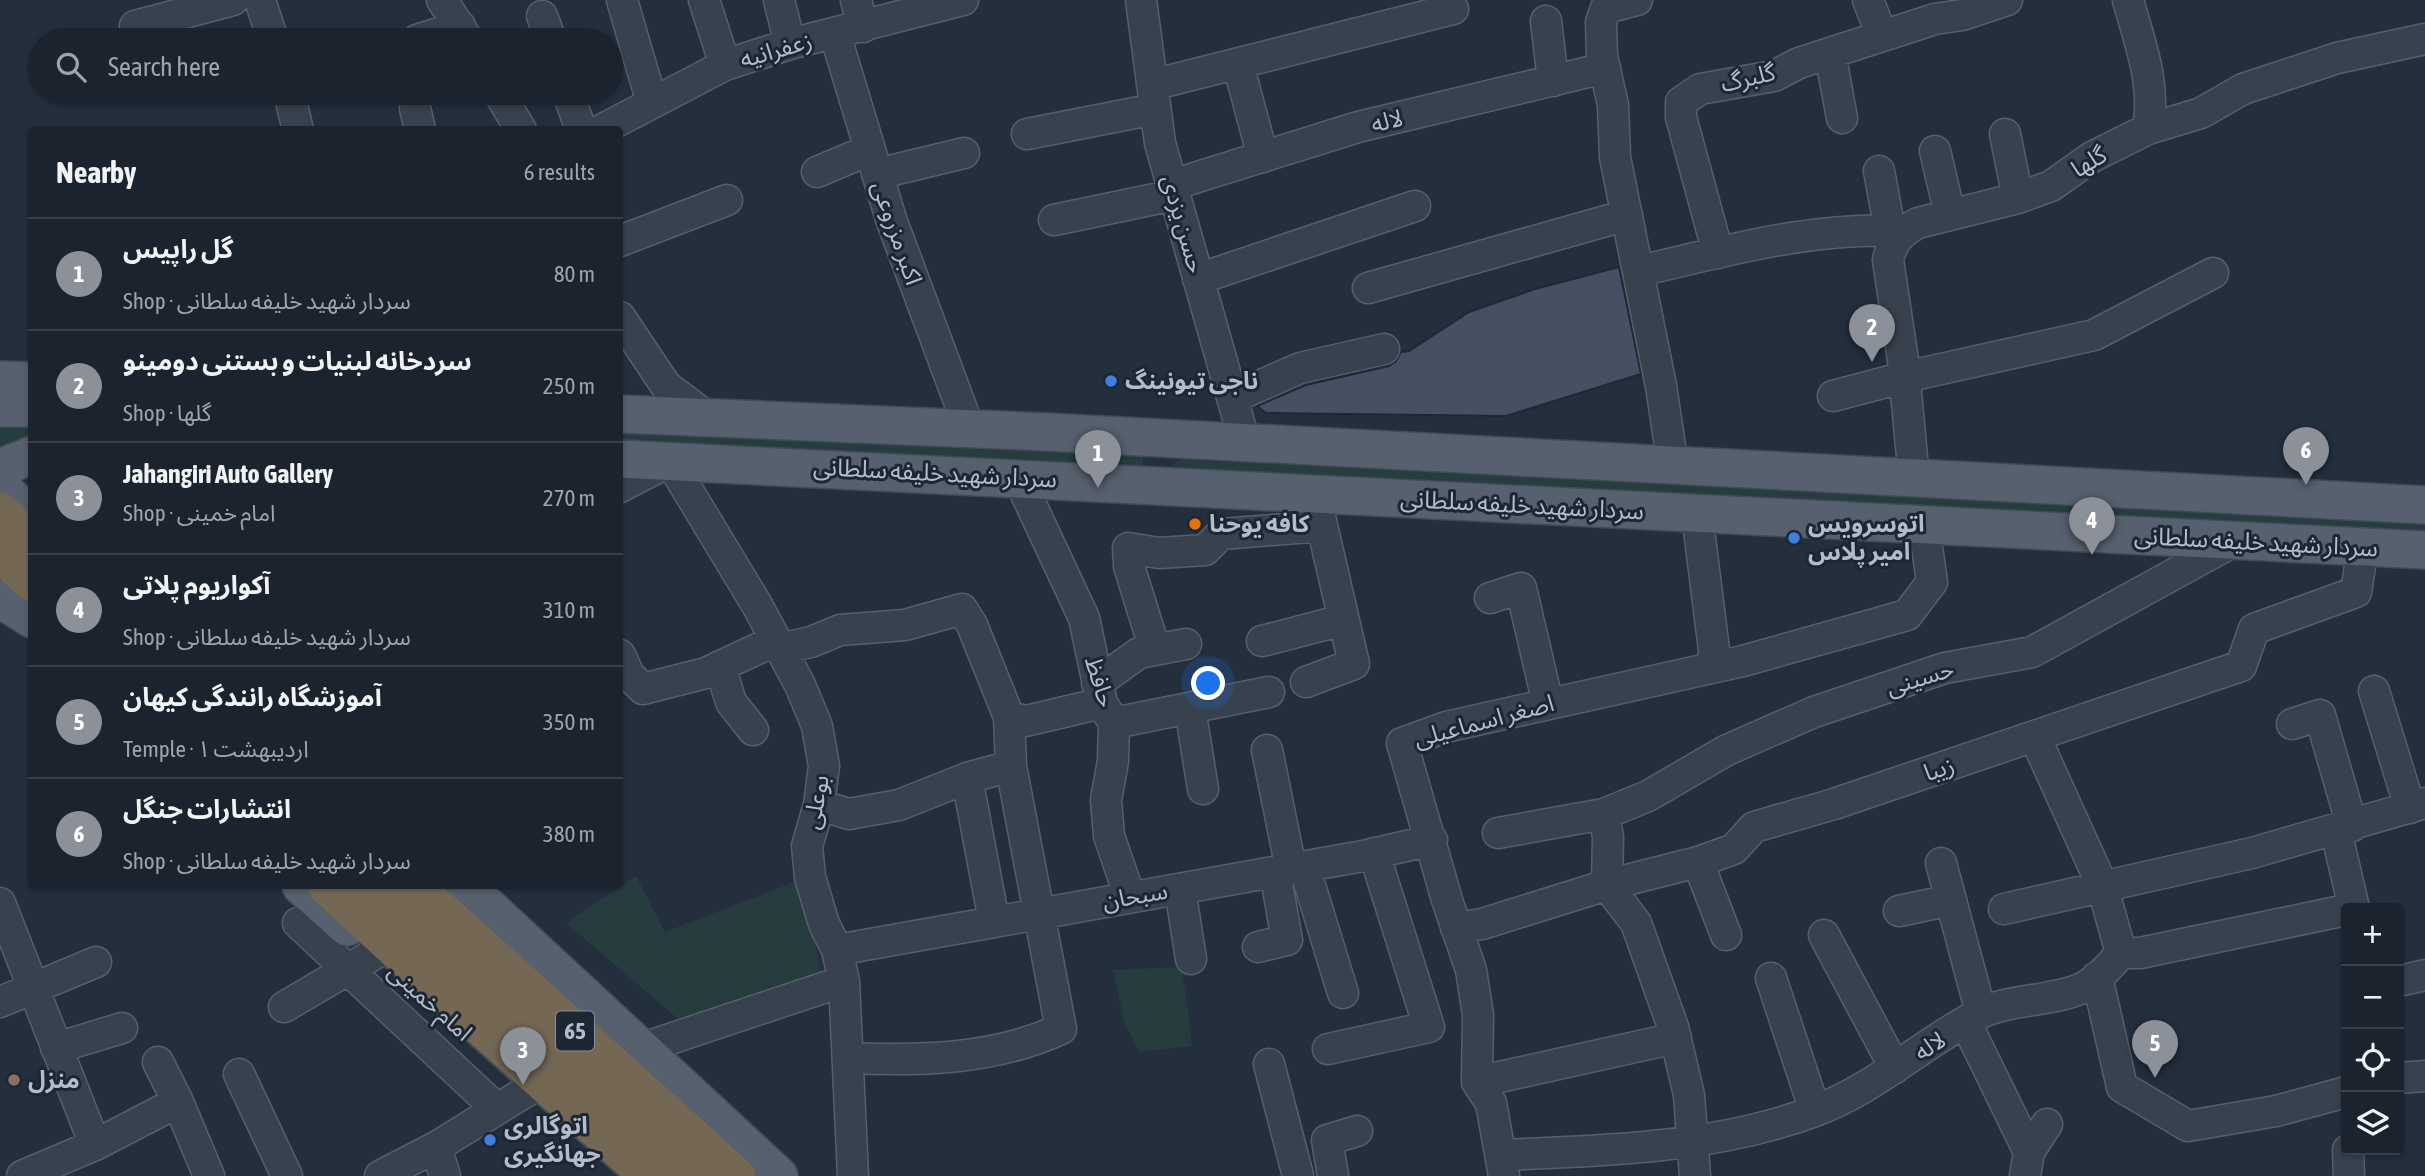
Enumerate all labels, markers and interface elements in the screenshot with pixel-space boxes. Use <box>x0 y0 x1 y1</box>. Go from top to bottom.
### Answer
street label: زعفرانیه <box>737 26 815 74</box>
search box <box>28 28 623 105</box>
icon: search <box>52 48 90 86</box>
text: Search here <box>108 52 220 82</box>
street label: گلبرگ <box>1718 58 1779 98</box>
street label: لاله <box>1368 104 1405 137</box>
street label: گلها <box>2066 140 2112 182</box>
text: Nearby <box>56 155 136 189</box>
text: 6 results <box>524 159 595 185</box>
street label: حسن یزدی <box>1156 172 1210 276</box>
street label: اکبر مزروعی <box>866 177 928 289</box>
text: گل راپیس <box>123 234 233 264</box>
text: 1 <box>74 261 84 287</box>
text: 80 m <box>554 261 595 287</box>
text: Shop · سردار شهید خلیفه سلطانی <box>123 288 411 314</box>
pin: 2 <box>1849 304 1895 362</box>
text: سردخانه لبنیات و بستنی دومینو <box>123 346 472 376</box>
place label: ناجی‌ تیونینگ <box>1125 367 1258 395</box>
text: 2 <box>74 373 84 399</box>
text: 250 m <box>543 373 595 399</box>
marker: ناجی‌ تیونینگ <box>1103 373 1119 389</box>
text: Shop · گلها <box>123 400 212 426</box>
pin: 6 <box>2283 427 2329 485</box>
pin: 1 <box>1075 430 1121 488</box>
street label: سردار شهید خلیفه سلطانی <box>812 453 1058 493</box>
text: Jahangiri Auto Gallery <box>123 459 333 489</box>
text: 3 <box>74 485 84 511</box>
text: 270 m <box>543 485 595 511</box>
street label: سردار شهید خلیفه سلطانی <box>1399 485 1645 525</box>
pin: 4 <box>2069 497 2115 555</box>
text: Shop · امام خمینی <box>123 500 276 526</box>
place label: کافه یوحنا <box>1209 510 1311 538</box>
place label: اتوسرويس امير پلاس <box>1808 510 1924 568</box>
marker: کافه یوحنا <box>1187 516 1203 532</box>
street label: سردار شهید خلیفه سلطانی <box>2133 522 2379 562</box>
marker: اتوسرويس امير پلاس <box>1786 530 1802 546</box>
text: آکواریوم پلاتی <box>123 570 270 600</box>
text: 4 <box>74 597 84 623</box>
text: 310 m <box>543 597 595 623</box>
text: Shop · سردار شهید خلیفه سلطانی <box>123 624 411 650</box>
street label: حافظ <box>1080 653 1121 711</box>
street label: حسینی <box>1883 654 1957 701</box>
your location <box>1191 666 1225 700</box>
text: آموزشگاه رانندگی کیهان <box>123 682 382 712</box>
street label: اصغر اسماعیلی <box>1411 689 1557 753</box>
text: 5 <box>74 709 84 735</box>
text: 350 m <box>543 709 595 735</box>
text: Temple · اردیبهشت ۱ <box>123 736 309 762</box>
street label: زیبا <box>1920 751 1958 787</box>
street label: بوعلی <box>797 772 835 832</box>
text: انتشارات جنگل <box>123 794 291 824</box>
text: 6 <box>74 821 84 847</box>
text: 380 m <box>543 821 595 847</box>
text: Shop · سردار شهید خلیفه سلطانی <box>123 848 411 874</box>
street label: سبحان <box>1100 877 1170 915</box>
map controls <box>2341 903 2404 1155</box>
button: + <box>2341 903 2404 966</box>
street label: امام خمینی <box>380 957 478 1050</box>
button: − <box>2341 966 2404 1029</box>
road number: 65 <box>556 1012 594 1050</box>
pin: 5 <box>2132 1020 2178 1078</box>
street label: لاله <box>1909 1026 1950 1066</box>
pin: 3 <box>500 1027 546 1085</box>
button: locate <box>2341 1029 2404 1092</box>
place label: منزل <box>28 1066 80 1094</box>
marker: منزل <box>6 1072 22 1088</box>
button: layers <box>2341 1092 2404 1155</box>
place label: اتوگالری جهانگیری <box>504 1112 601 1168</box>
marker: اتوگالری جهانگیری <box>482 1132 498 1148</box>

